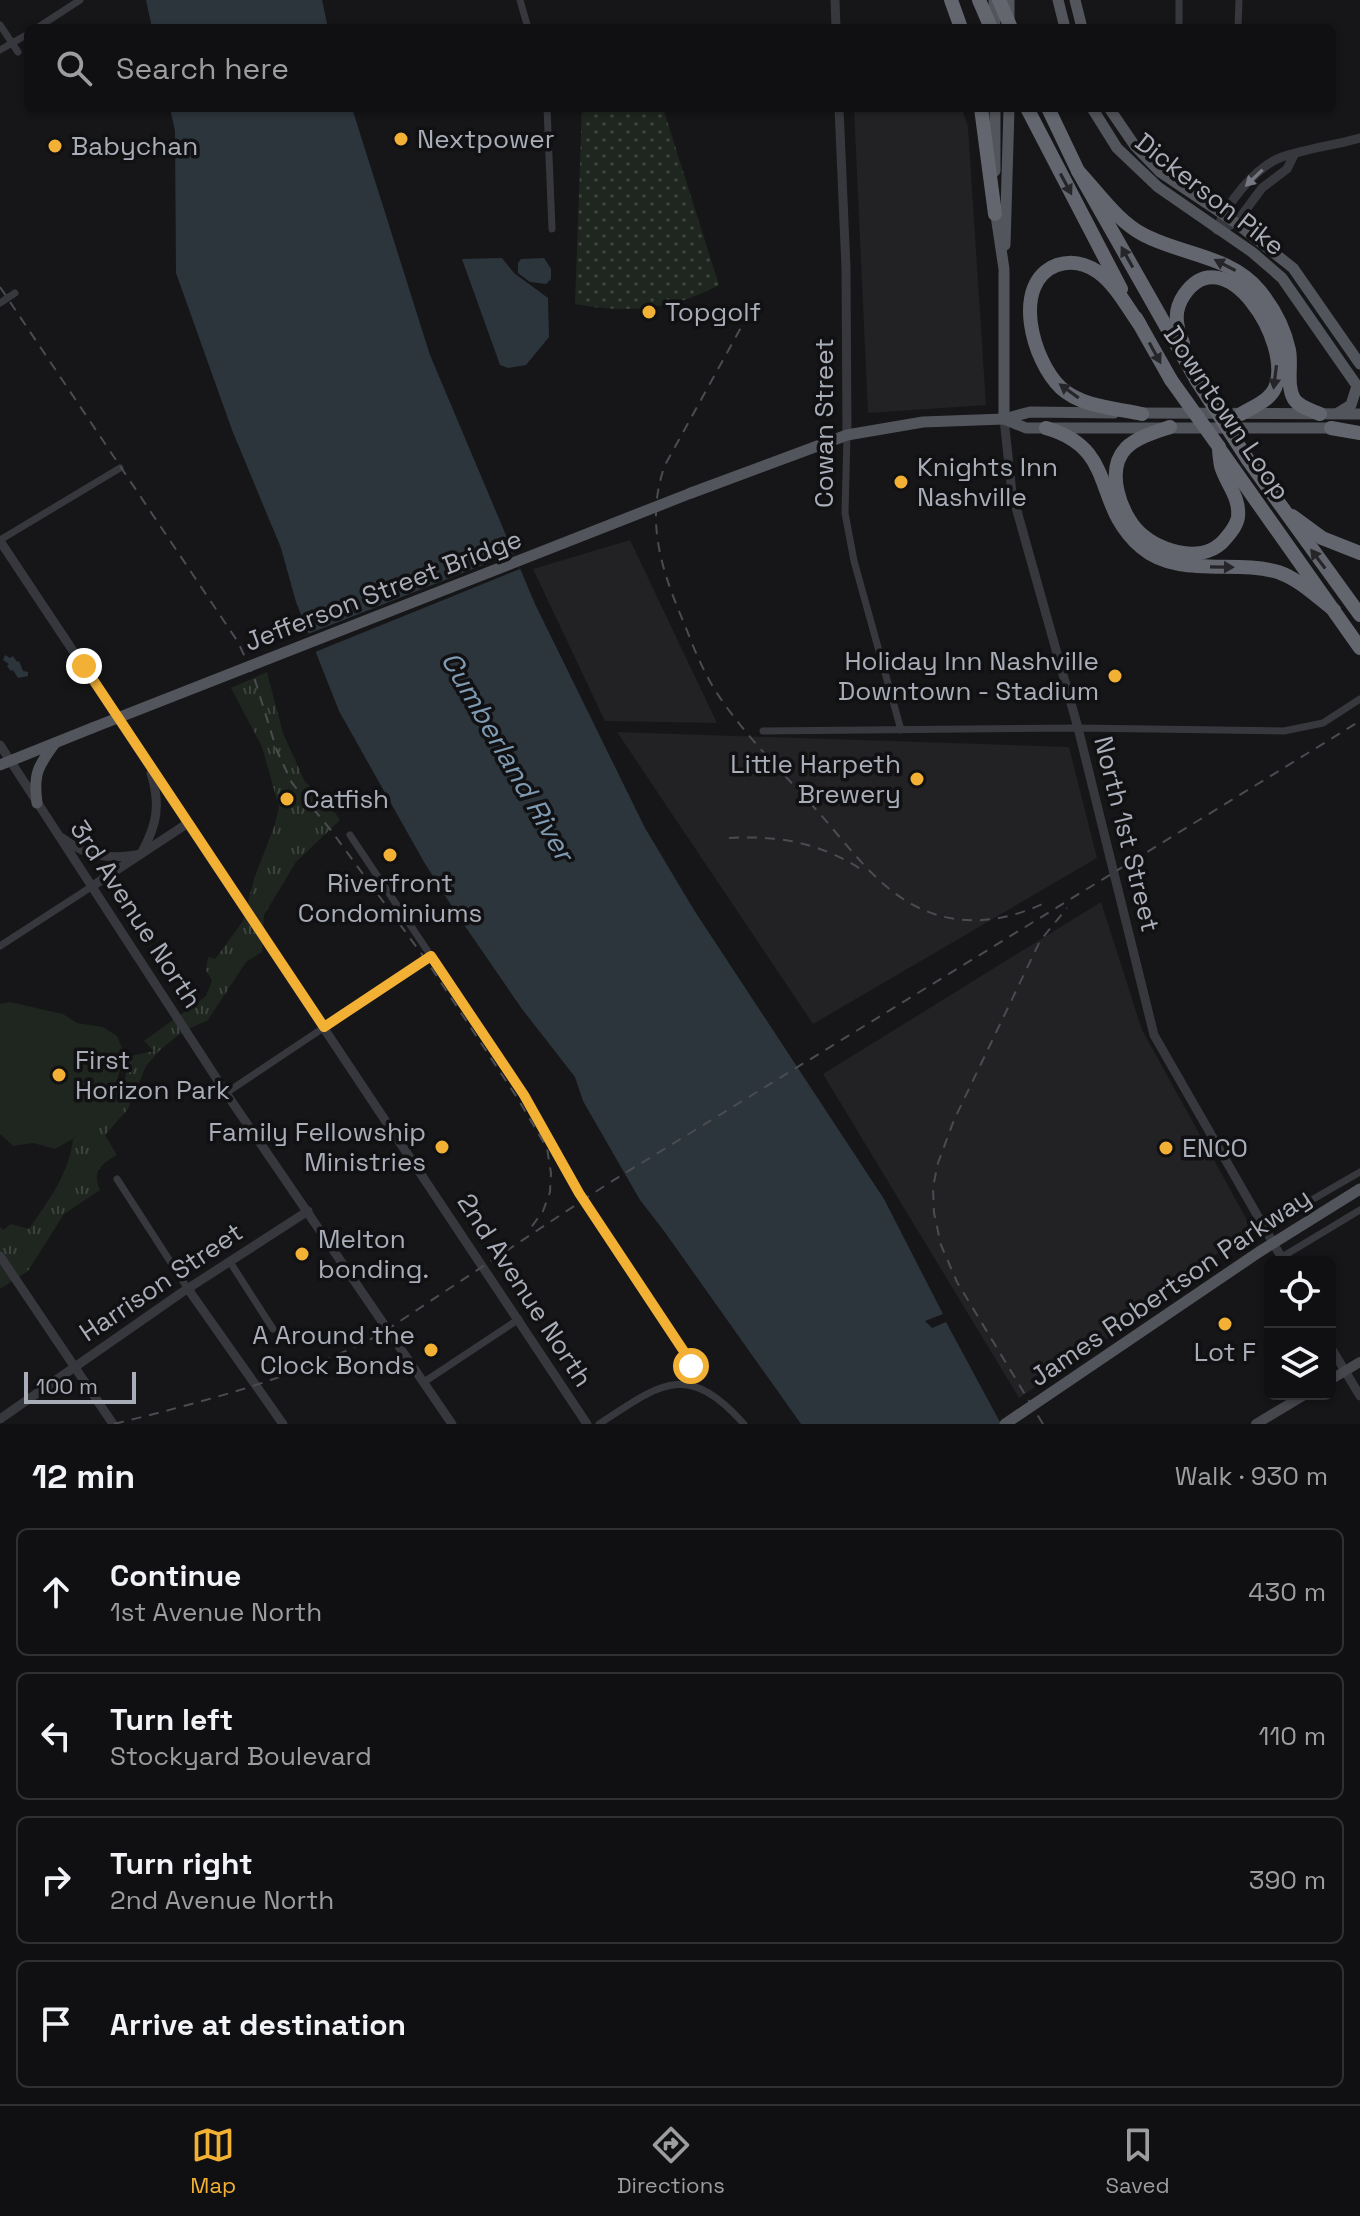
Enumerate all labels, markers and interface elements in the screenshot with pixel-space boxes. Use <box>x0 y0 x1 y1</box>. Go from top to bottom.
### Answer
search box <box>24 24 1336 112</box>
icon: search <box>52 46 96 90</box>
text: Search here <box>116 49 289 88</box>
place label: Nextpower <box>417 122 555 156</box>
street label: Dickerson Pike <box>1128 125 1292 263</box>
place label: Babychan <box>71 129 198 163</box>
marker: Nextpower <box>392 130 410 148</box>
marker: Babychan <box>46 137 64 155</box>
one-way arrow <box>1245 169 1264 187</box>
one-way arrow <box>1060 173 1073 196</box>
one-way arrow <box>1120 246 1134 268</box>
one-way arrow <box>1214 259 1237 272</box>
place label: Topgolf <box>665 295 761 329</box>
marker: Topgolf <box>640 303 658 321</box>
street label: Downtown Loop <box>1156 319 1298 507</box>
street label: Cowan Street <box>807 338 841 508</box>
one-way arrow <box>1148 341 1162 364</box>
one-way arrow <box>1268 364 1281 389</box>
one-way arrow <box>1058 383 1080 399</box>
place label: Knights Inn Nashville <box>917 450 1058 514</box>
marker: Knights Inn Nashville <box>892 473 910 491</box>
street label: Jefferson Street Bridge <box>239 521 527 659</box>
one-way arrow <box>1311 549 1327 569</box>
one-way arrow <box>1210 561 1235 574</box>
place label: Holiday Inn Nashville Downtown - Stadium <box>838 644 1099 708</box>
water label: Cumberland River <box>433 645 584 870</box>
route end <box>66 648 102 684</box>
marker: Holiday Inn Nashville Downtown - Stadium <box>1106 667 1124 685</box>
street label: North 1st Street <box>1086 733 1168 935</box>
place label: Little Harpeth Brewery <box>730 747 901 811</box>
marker: Little Harpeth Brewery <box>908 770 926 788</box>
place label: Catfish <box>303 782 389 816</box>
marker: Catfish <box>278 790 296 808</box>
street label: 3rd Avenue North <box>62 813 210 1015</box>
marker: Riverfront Condominiums <box>381 846 399 864</box>
place label: Riverfront Condominiums <box>298 866 482 930</box>
place label: First Horizon Park <box>75 1043 230 1107</box>
marker: First Horizon Park <box>50 1066 68 1084</box>
place label: Family Fellowship Ministries <box>208 1115 426 1179</box>
place label: ENCO <box>1182 1131 1248 1165</box>
marker: Family Fellowship Ministries <box>433 1138 451 1156</box>
marker: ENCO <box>1157 1139 1175 1157</box>
street label: James Robertson Parkway <box>1023 1180 1317 1394</box>
street label: 2nd Avenue North <box>450 1187 600 1393</box>
street label: Harrison Street <box>73 1215 249 1349</box>
place label: Melton bonding. <box>318 1222 429 1286</box>
marker: Melton bonding. <box>293 1245 311 1263</box>
map controls <box>1264 1256 1336 1400</box>
button: locate <box>1264 1256 1336 1328</box>
marker: Lot F <box>1216 1315 1234 1333</box>
place label: A Around the Clock Bonds <box>252 1318 415 1382</box>
button: layers <box>1264 1328 1336 1400</box>
place label: Lot F <box>1194 1335 1256 1369</box>
marker: A Around the Clock Bonds <box>422 1341 440 1359</box>
route start <box>673 1348 709 1384</box>
scale bar <box>24 1368 136 1404</box>
text: 100 m <box>36 1372 98 1400</box>
text: 12 min <box>32 1455 135 1498</box>
text: Walk · 930 m <box>1175 1459 1328 1493</box>
text: Continue <box>110 1556 241 1595</box>
icon: ahead <box>34 1570 78 1614</box>
text: 430 m <box>1248 1575 1326 1609</box>
text: 1st Avenue North <box>110 1595 322 1629</box>
text: Turn left <box>110 1700 233 1739</box>
icon: left <box>34 1714 78 1758</box>
text: 110 m <box>1259 1719 1326 1753</box>
text: Stockyard Boulevard <box>110 1739 372 1773</box>
text: Turn right <box>110 1844 253 1883</box>
icon: right <box>34 1858 78 1902</box>
text: 390 m <box>1249 1863 1326 1897</box>
text: 2nd Avenue North <box>110 1883 334 1917</box>
icon: arrive <box>34 2002 78 2046</box>
text: Arrive at destination <box>110 2005 406 2044</box>
tab: Map <box>190 2123 236 2199</box>
tab: Directions <box>617 2123 725 2199</box>
tab: Saved <box>1105 2123 1170 2199</box>

